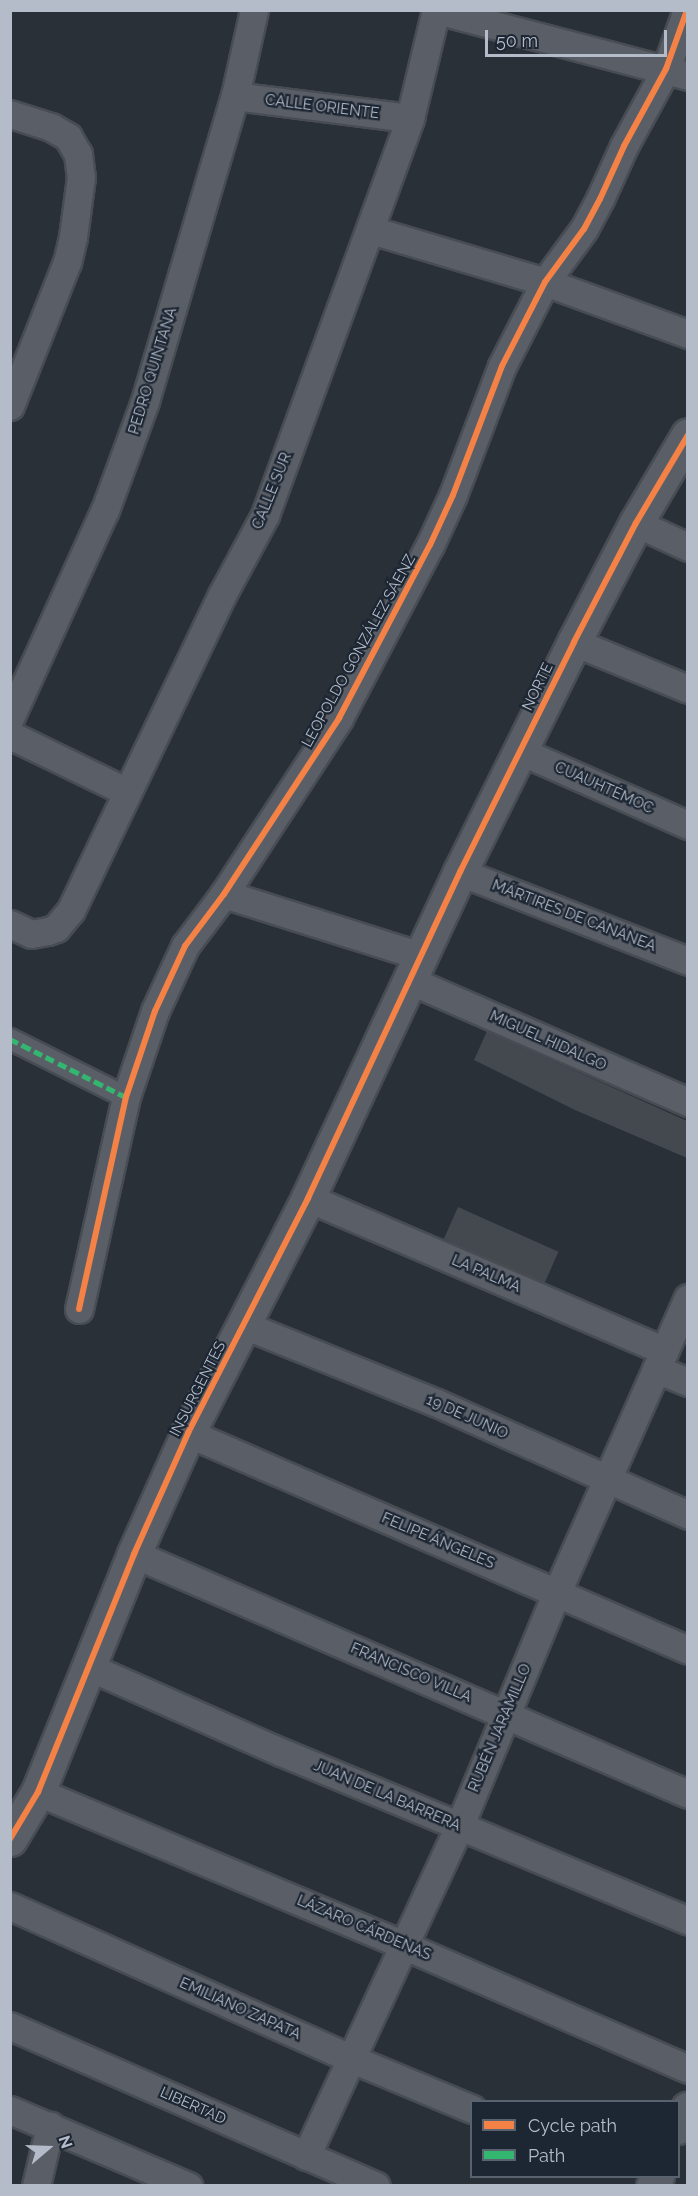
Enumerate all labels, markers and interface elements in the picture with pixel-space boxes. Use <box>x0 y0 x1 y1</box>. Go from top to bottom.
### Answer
scale bar <box>488 18 670 56</box>
text: 50 m <box>496 30 538 51</box>
street label: CALLE ORIENTE <box>264 91 380 123</box>
street label: PEDRO QUINTANA <box>125 305 181 437</box>
street label: CALLE SUR <box>248 450 296 532</box>
street label: LEOPOLDO GONZÁLEZ SÁENZ <box>298 551 420 751</box>
street label: NORTE <box>519 660 557 714</box>
street label: CUAUHTÉMOC <box>552 758 656 818</box>
street label: MÁRTIRES DE CANANEA <box>489 876 659 956</box>
street label: MIGUEL HIDALGO <box>487 1007 609 1075</box>
street label: LA PALMA <box>449 1251 523 1297</box>
street label: INSURGENTES <box>166 1338 230 1440</box>
street label: 19 DE JUNIO <box>423 1391 511 1443</box>
street label: FELIPE ÁNGELES <box>379 1509 497 1573</box>
street label: FRANCISCO VILLA <box>348 1639 474 1707</box>
street label: RUBÉN JARAMILLO <box>465 1661 535 1795</box>
street label: JUAN DE LA BARRERA <box>311 1757 463 1835</box>
street label: LÁZARO CÁRDENAS <box>294 1892 434 1964</box>
street label: EMILIANO ZAPATA <box>177 1974 303 2044</box>
street label: LIBERTAD <box>157 2083 229 2129</box>
legend <box>470 2100 680 2178</box>
text: Cycle path <box>528 2115 617 2136</box>
north arrow <box>18 2118 78 2178</box>
text: N <box>55 2133 76 2151</box>
text: Path <box>528 2145 565 2166</box>

